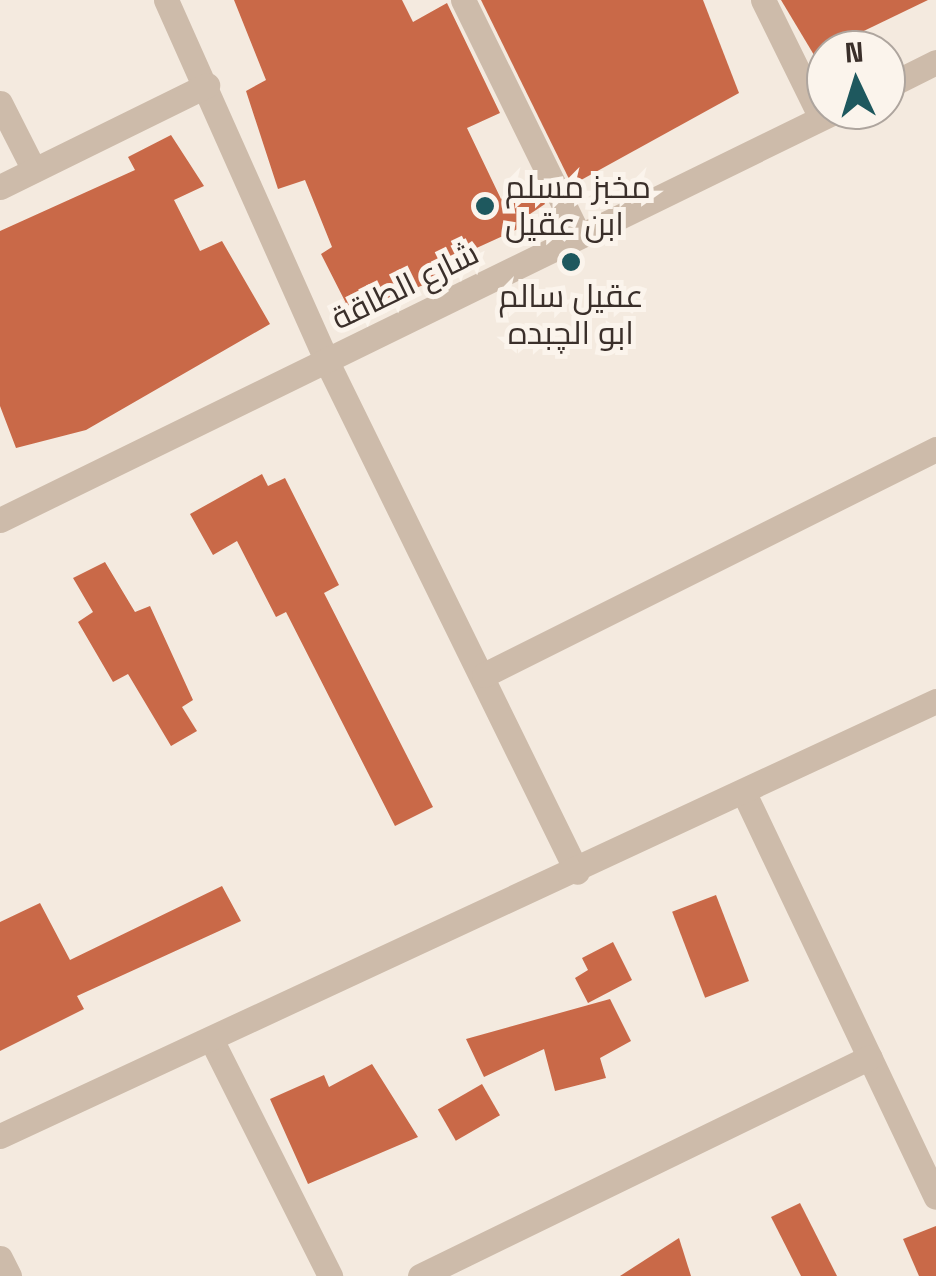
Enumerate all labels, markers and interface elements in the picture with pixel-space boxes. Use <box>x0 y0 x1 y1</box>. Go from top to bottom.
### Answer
north arrow <box>806 30 906 130</box>
text: N <box>843 33 865 71</box>
place label: مخبز مسلم ابن عقيل <box>505 169 651 244</box>
marker: مخبز مسلم ابن عقيل <box>474 195 496 217</box>
street label: شارع الطاقة <box>325 234 485 338</box>
marker: عقيل سالم ابو الچبده <box>560 251 582 273</box>
place label: عقيل سالم ابو الچبده <box>498 278 644 353</box>

